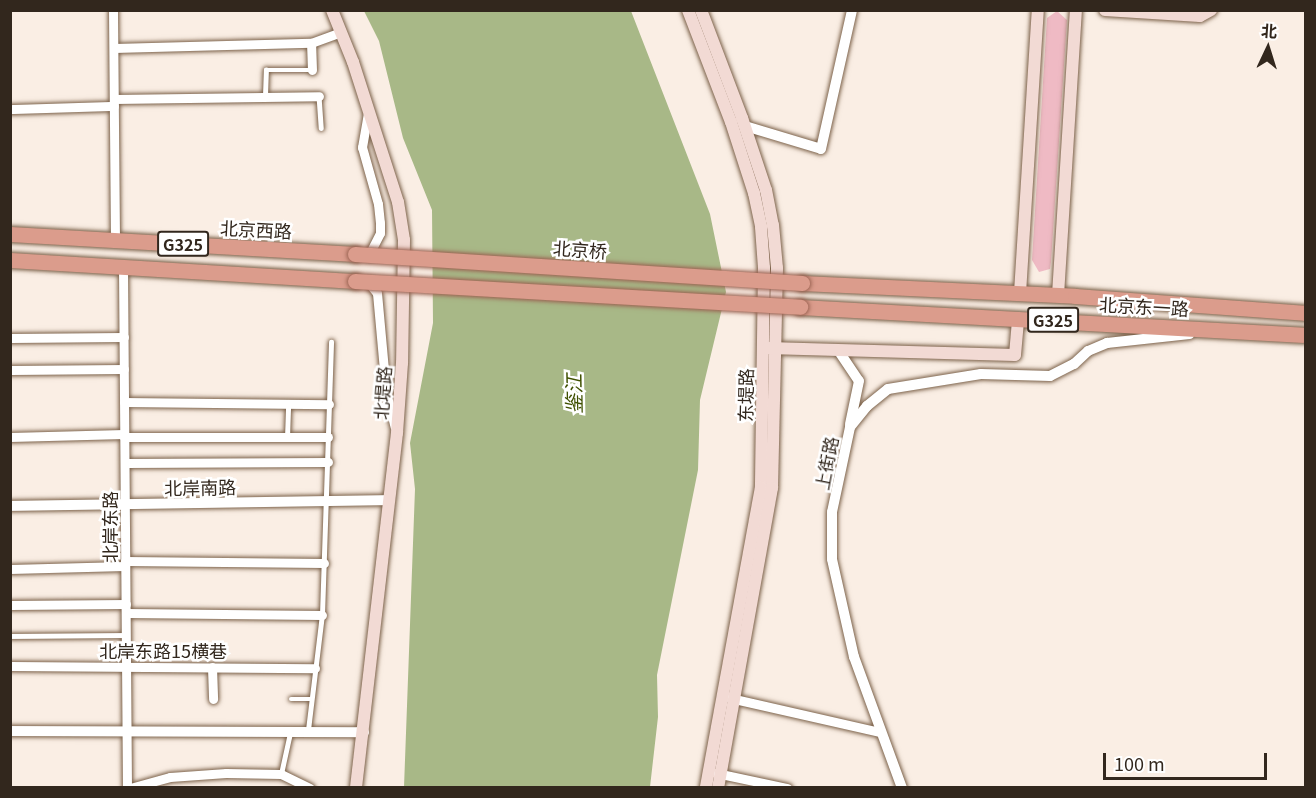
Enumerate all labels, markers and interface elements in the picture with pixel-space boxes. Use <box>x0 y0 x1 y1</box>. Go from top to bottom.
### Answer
north arrow <box>1238 18 1298 78</box>
text: 北 <box>1260 18 1278 43</box>
street label: 北京西路 <box>219 216 293 242</box>
road number: G325 <box>156 231 210 257</box>
street label: 北京桥 <box>552 236 608 262</box>
street label: 北京东一路 <box>1098 293 1190 319</box>
road number: G325 <box>1026 307 1080 333</box>
street label: 北堤路 <box>369 365 395 421</box>
street label: 东堤路 <box>734 368 756 422</box>
water label: 鉴江 <box>561 374 585 414</box>
street label: 上街路 <box>810 434 842 492</box>
street label: 北岸南路 <box>164 476 236 498</box>
street label: 北岸东路 <box>98 491 120 563</box>
street label: 北岸东路15横巷 <box>99 639 227 661</box>
scale bar <box>1106 741 1270 779</box>
text: 100 m <box>1114 750 1165 776</box>

